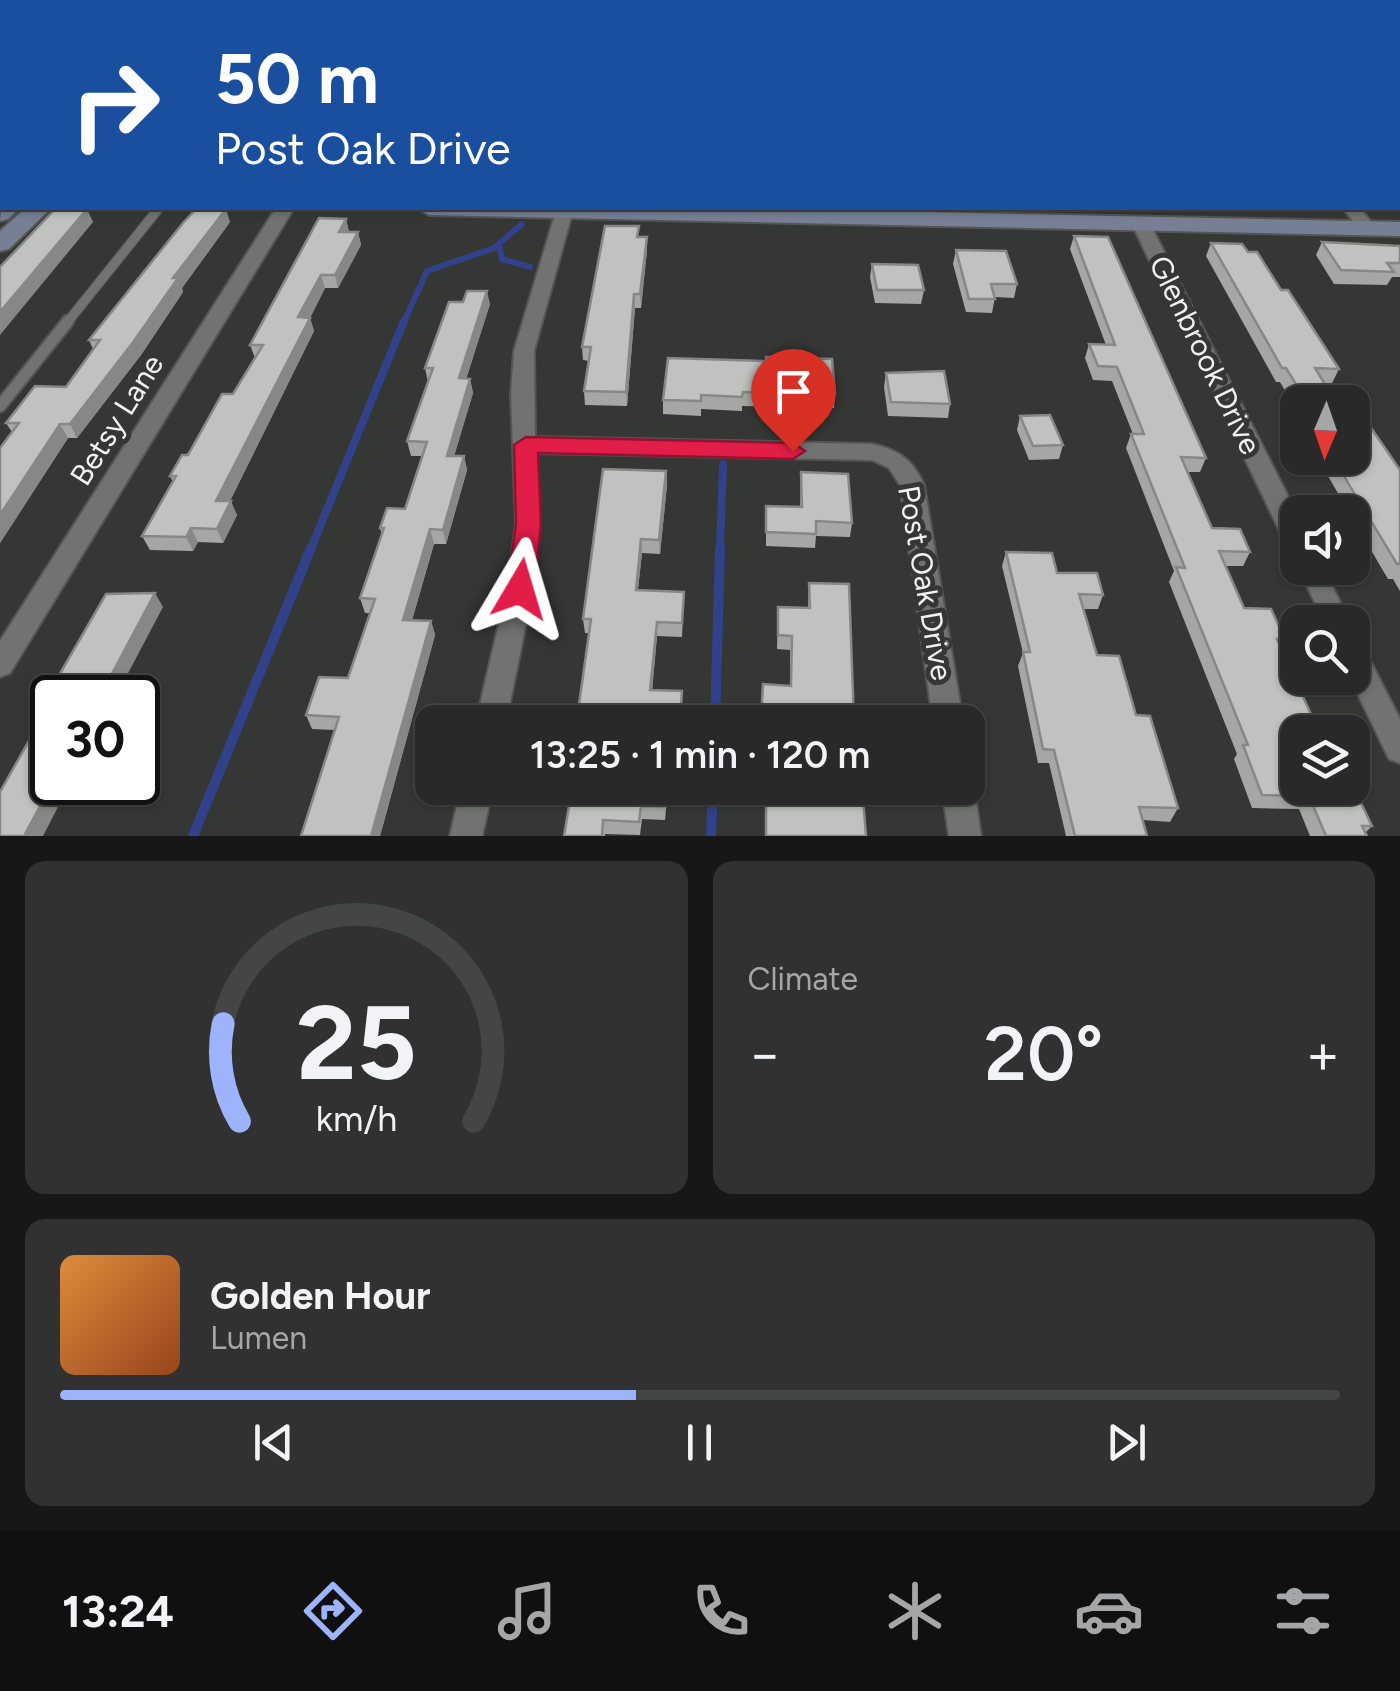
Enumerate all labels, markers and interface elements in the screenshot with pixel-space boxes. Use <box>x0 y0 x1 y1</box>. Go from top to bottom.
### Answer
text: 50 m <box>215 36 379 121</box>
icon: right <box>50 40 180 170</box>
text: Post Oak Drive <box>215 121 511 175</box>
street label: Glenbrook Drive <box>1141 249 1270 460</box>
street label: Betsy Lane <box>62 347 171 492</box>
pin <box>751 349 836 452</box>
icon: arrive <box>766 364 821 419</box>
north arrow <box>1280 385 1370 475</box>
map controls <box>1280 385 1370 805</box>
street label: Post Oak Drive <box>890 483 961 683</box>
button: sound <box>1280 495 1370 585</box>
position arrow <box>468 537 572 641</box>
button: search <box>1280 605 1370 695</box>
speed limit sign: 30 <box>30 675 160 805</box>
button: layers <box>1280 715 1370 805</box>
text: 13:25 · 1 min · 120 m <box>530 732 870 778</box>
text: Climate <box>748 960 858 998</box>
text: 25 <box>296 980 417 1105</box>
text: 20° <box>984 1009 1103 1099</box>
text: − <box>748 1021 782 1087</box>
text: + <box>1306 1021 1340 1087</box>
text: km/h <box>315 1097 397 1140</box>
text: Golden Hour <box>210 1273 431 1319</box>
text: Lumen <box>210 1319 307 1357</box>
icon: previous <box>246 1415 301 1470</box>
icon: pause <box>672 1415 727 1470</box>
icon: next <box>1099 1415 1154 1470</box>
icon: directions <box>298 1576 368 1646</box>
icon: music <box>492 1576 562 1646</box>
icon: phone <box>686 1576 756 1646</box>
icon: climate <box>880 1576 950 1646</box>
icon: car <box>1074 1576 1144 1646</box>
icon: filters <box>1268 1576 1338 1646</box>
text: 13:24 <box>62 1584 174 1638</box>

